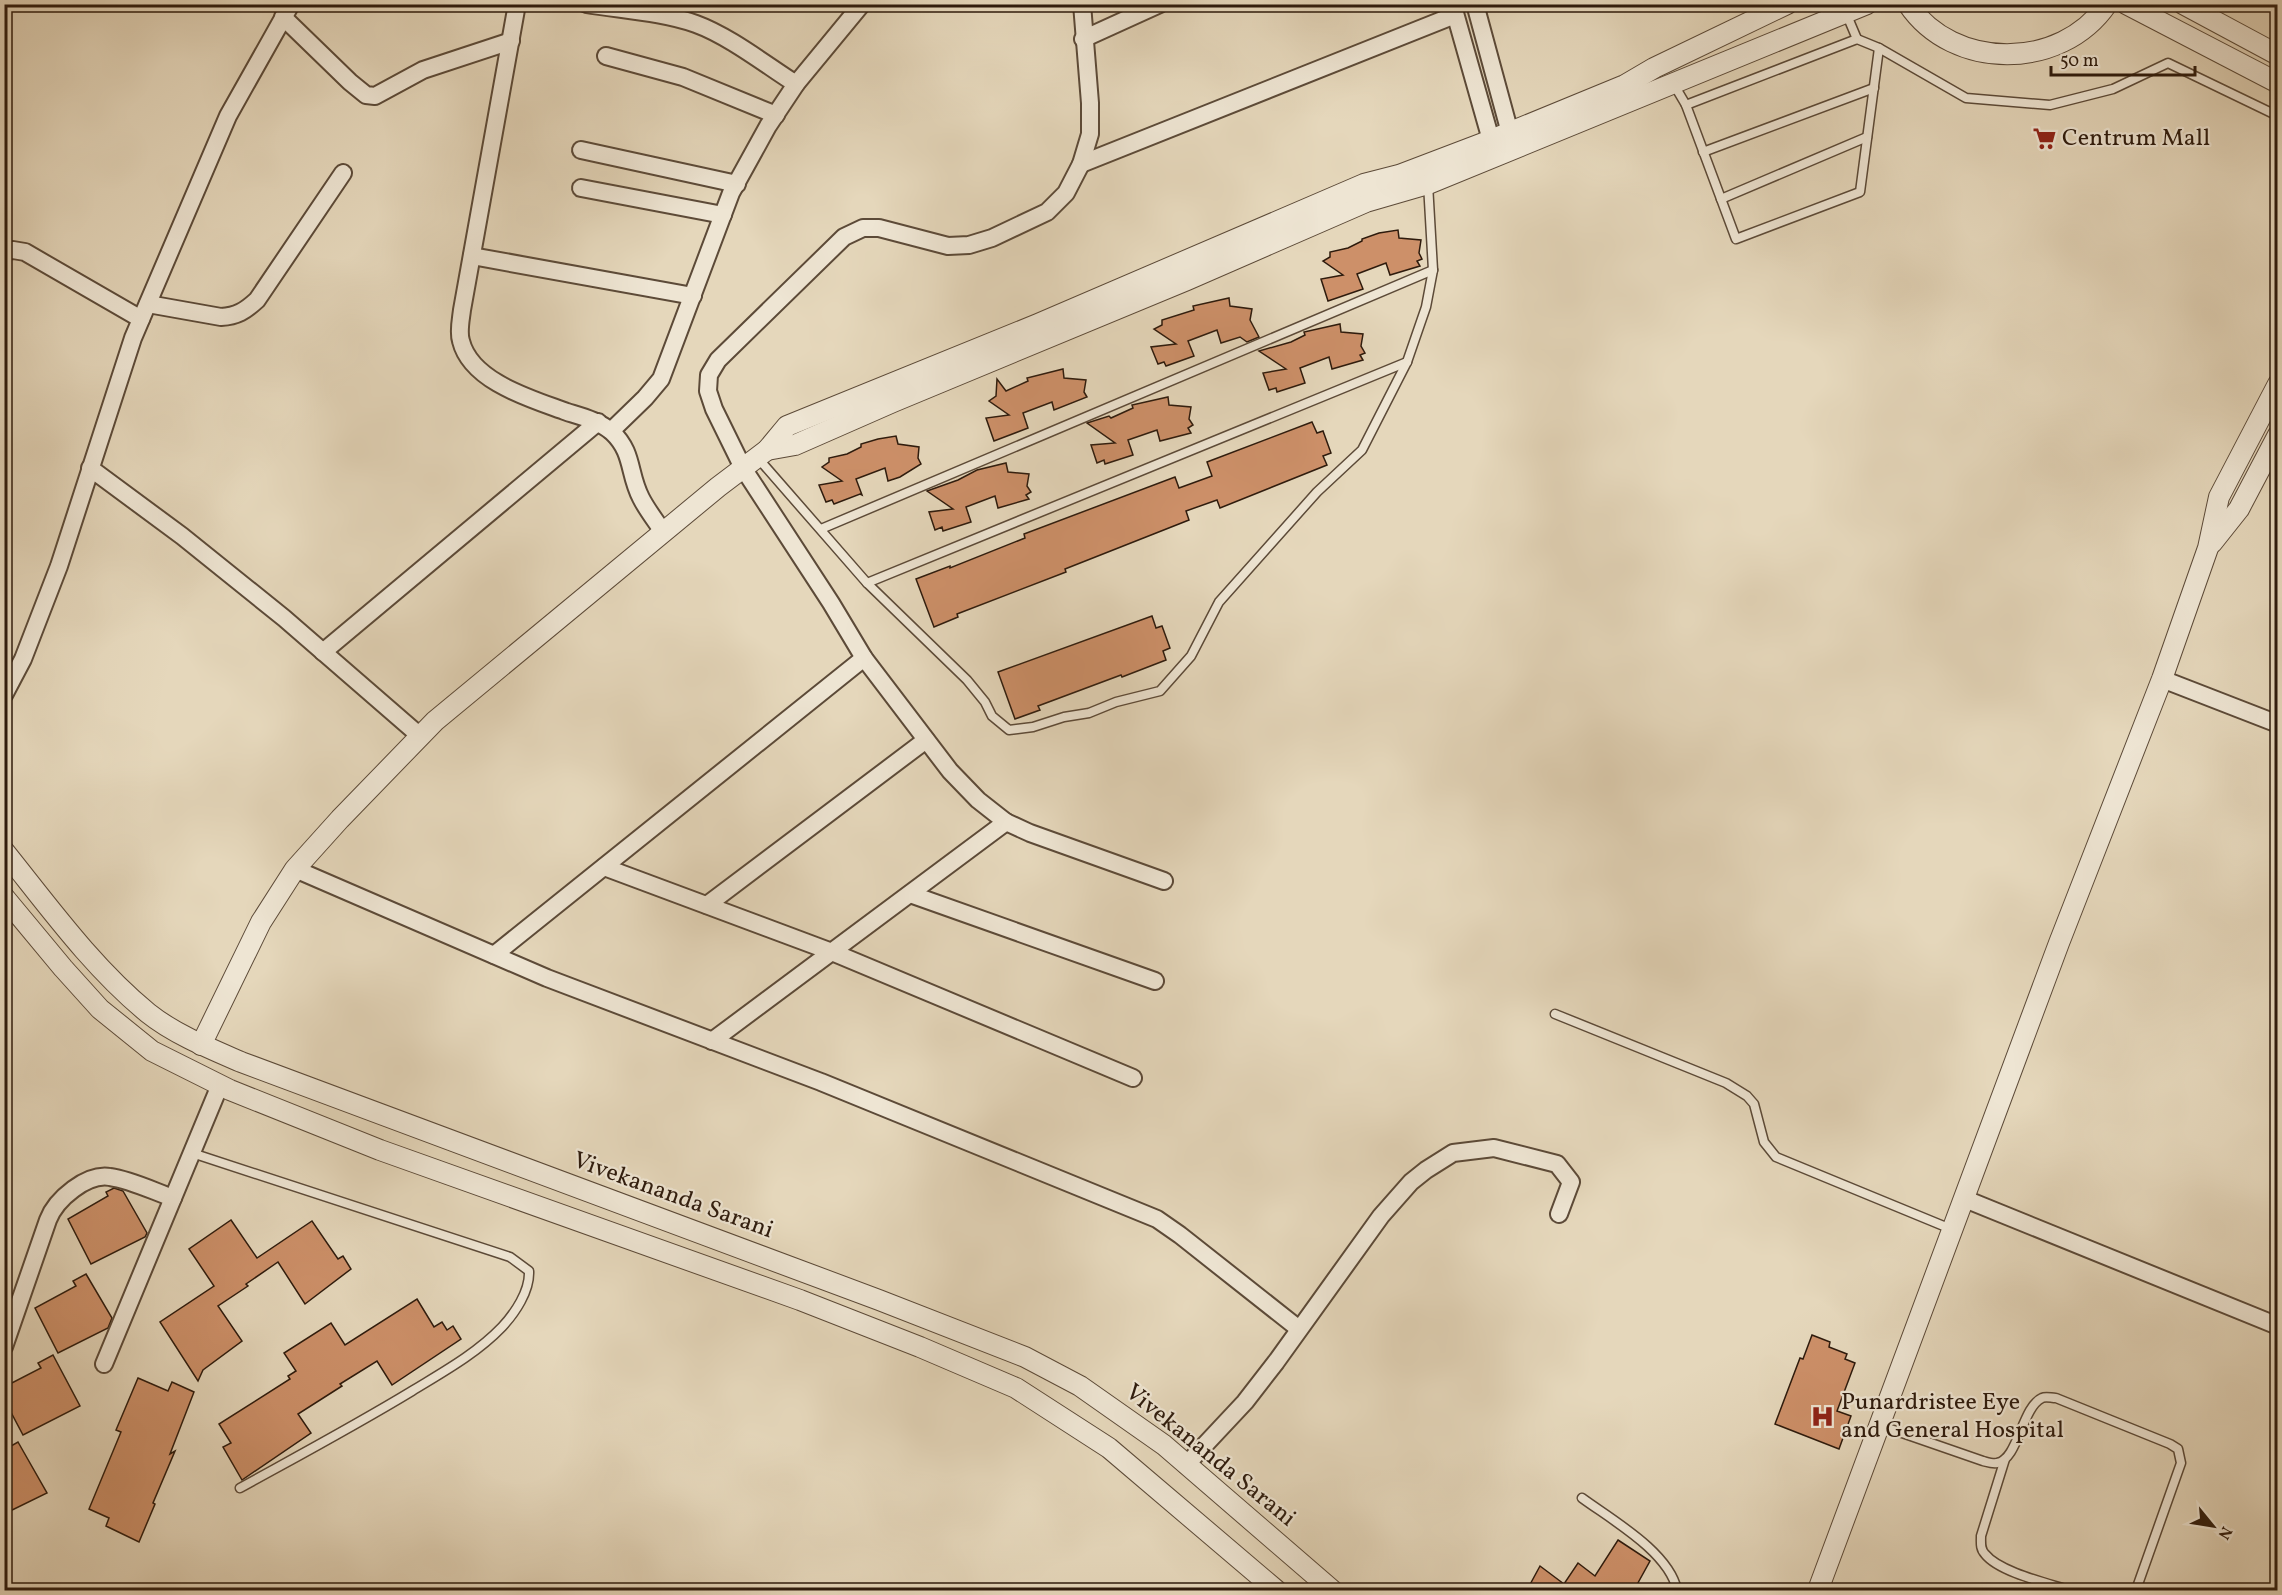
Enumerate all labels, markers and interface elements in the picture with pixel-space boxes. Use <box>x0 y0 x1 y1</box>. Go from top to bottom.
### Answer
scale bar <box>2051 39 2195 77</box>
text: 50 m <box>2060 49 2099 74</box>
place label: Centrum Mall <box>2062 122 2210 156</box>
supermarket icon: Centrum Mall <box>2031 126 2057 152</box>
street label: Vivekananda Sarani <box>568 1144 778 1248</box>
street label: Vivekananda Sarani <box>1117 1376 1303 1536</box>
place label: Punardristee Eye and General Hospital <box>1841 1386 2064 1448</box>
hospital icon: Punardristee Eye and General Hospital <box>1810 1404 1836 1430</box>
north arrow <box>2183 1496 2243 1556</box>
text: N <box>2212 1522 2237 1543</box>

